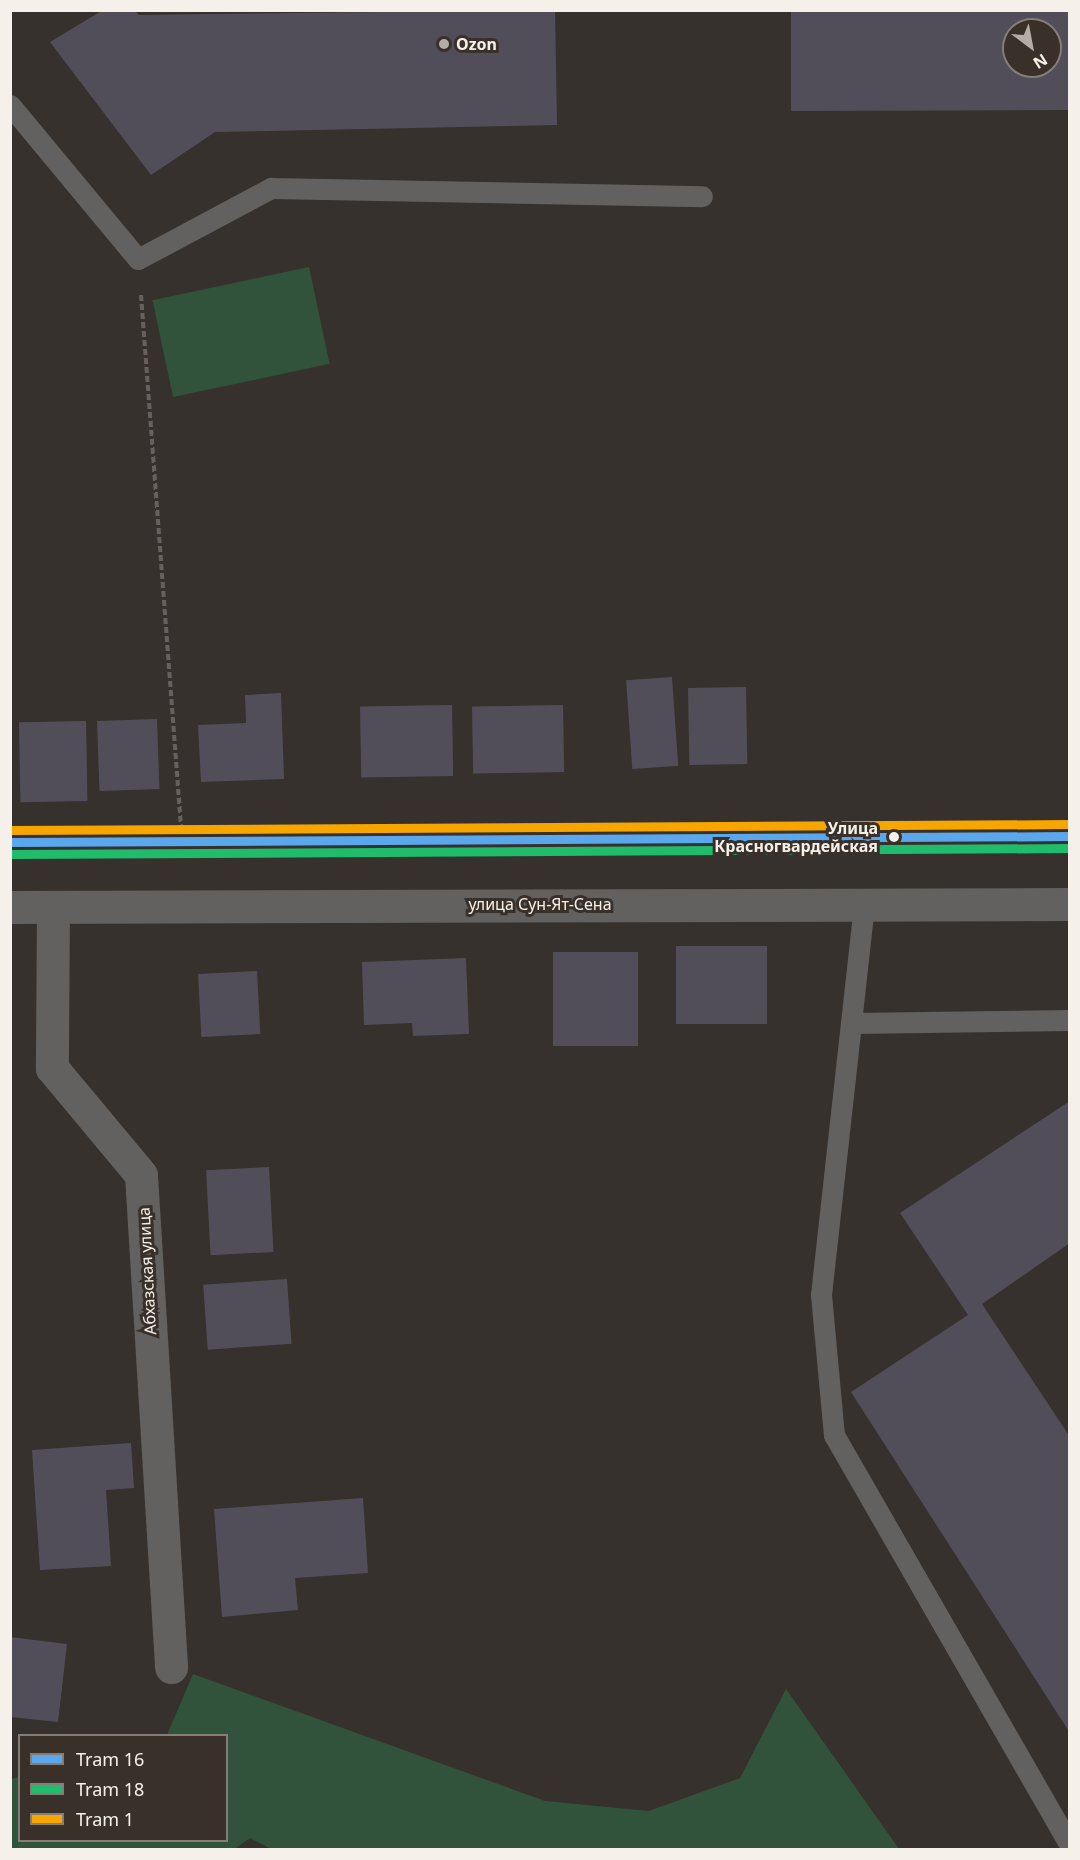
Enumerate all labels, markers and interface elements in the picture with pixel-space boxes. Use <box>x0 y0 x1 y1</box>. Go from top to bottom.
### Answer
north arrow <box>1002 18 1062 78</box>
place label: Ozon <box>456 34 497 54</box>
marker: Ozon <box>437 37 451 51</box>
text: N <box>1029 49 1052 74</box>
place label: Улица Красногвардейская <box>714 818 878 856</box>
marker: Улица Красногвардейская <box>883 826 905 848</box>
street label: улица Сун-Ят-Сена <box>468 894 612 914</box>
street label: Абхазская улица <box>134 1207 160 1335</box>
legend <box>18 1734 228 1842</box>
text: Tram 16 <box>76 1747 144 1771</box>
text: Tram 18 <box>76 1777 144 1801</box>
text: Tram 1 <box>76 1807 134 1831</box>

